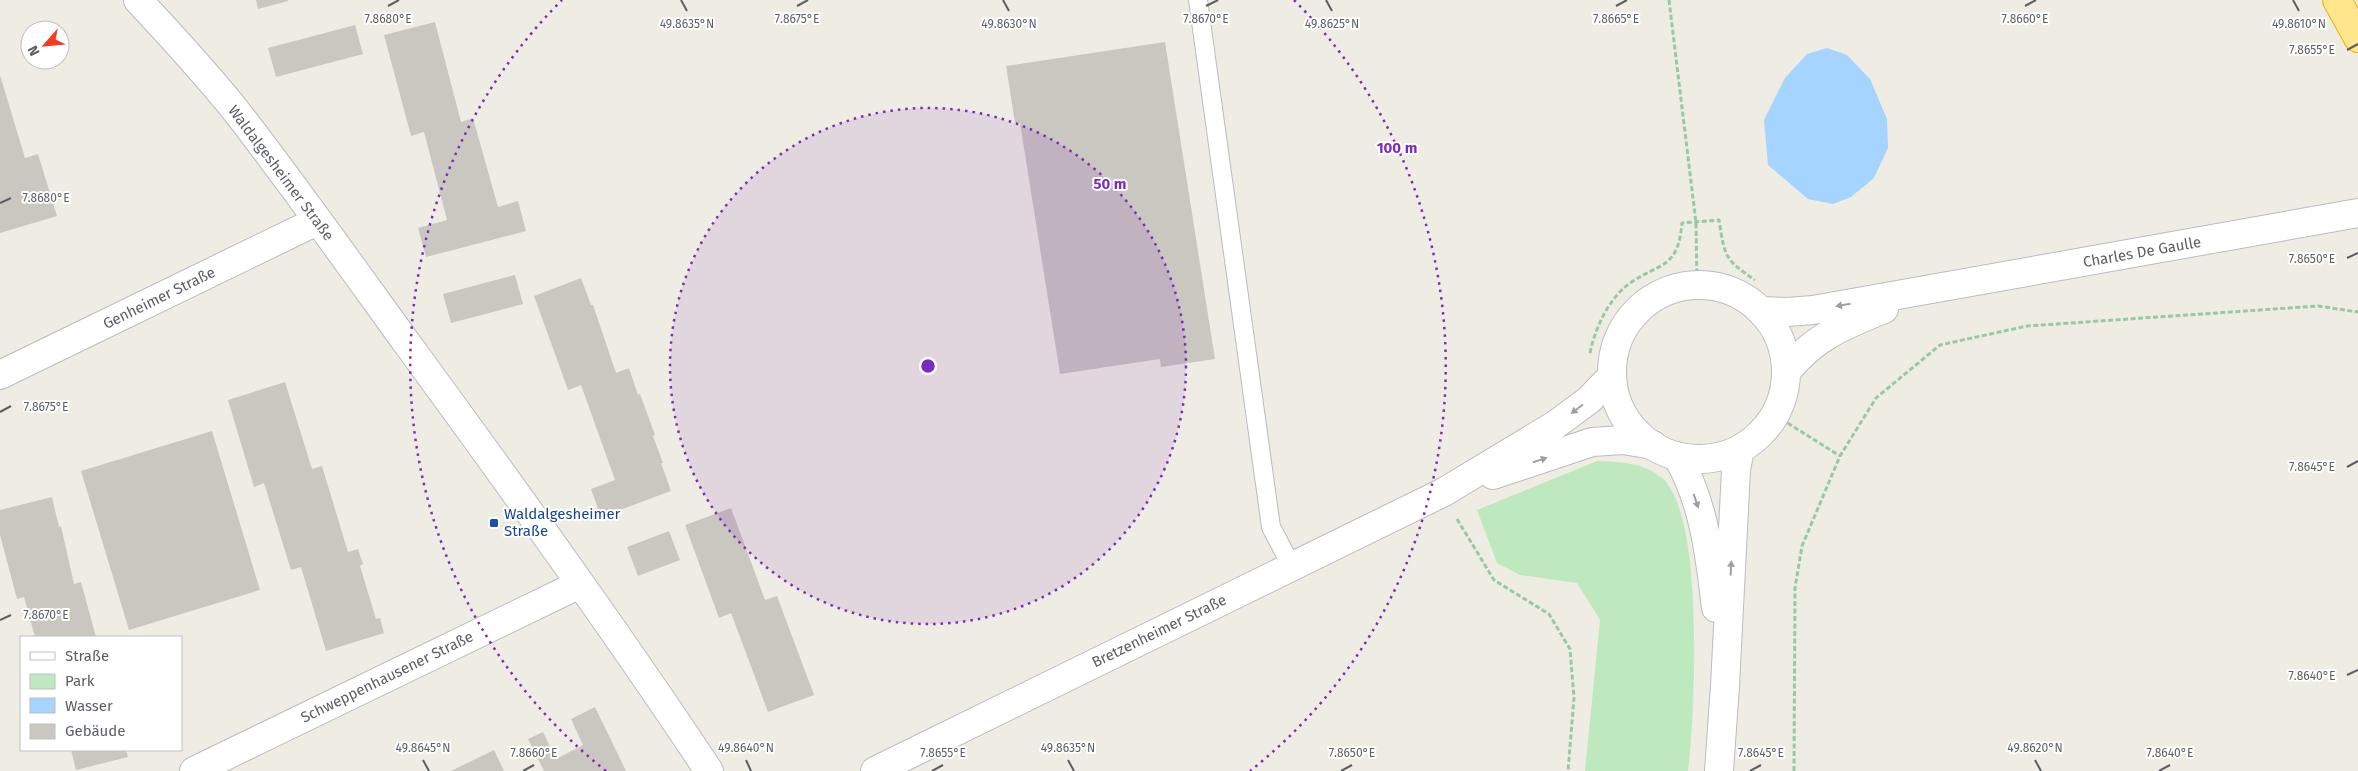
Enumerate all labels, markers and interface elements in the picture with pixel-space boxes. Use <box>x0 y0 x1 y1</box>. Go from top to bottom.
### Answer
text: 7.8680°E <box>364 12 412 26</box>
text: 7.8675°E <box>775 12 819 26</box>
text: 7.8670°E <box>1183 12 1229 26</box>
text: 7.8665°E <box>1593 12 1639 26</box>
text: 7.8660°E <box>2001 12 2049 26</box>
text: 49.8635°N <box>660 17 714 31</box>
text: 49.8630°N <box>981 17 1037 31</box>
text: 49.8625°N <box>1305 17 1359 31</box>
text: 49.8610°N <box>2272 17 2326 31</box>
north arrow <box>20 20 70 70</box>
text: N <box>24 43 44 59</box>
text: 7.8655°E <box>2289 43 2335 57</box>
street label: Waldalgesheimer Straße <box>224 102 338 244</box>
text: 100 m <box>1377 139 1417 157</box>
text: 50 m <box>1093 175 1127 193</box>
text: 7.8680°E <box>22 191 70 205</box>
street label: Charles De Gaulle <box>2082 233 2202 271</box>
text: 7.8650°E <box>2289 252 2335 266</box>
street label: Genheimer Straße <box>100 263 218 333</box>
one-way arrow <box>1834 302 1850 310</box>
centre of rings <box>919 357 937 375</box>
text: 7.8675°E <box>24 400 68 414</box>
one-way arrow <box>1570 404 1584 414</box>
one-way arrow <box>1533 455 1548 463</box>
text: 7.8645°E <box>2289 460 2335 474</box>
one-way arrow <box>1693 493 1700 508</box>
place label: Waldalgesheimer Straße <box>504 505 621 540</box>
marker: Waldalgesheimer Straße <box>488 517 500 529</box>
one-way arrow <box>1727 559 1735 575</box>
street label: Bretzenheimer Straße <box>1089 591 1229 671</box>
text: 7.8670°E <box>23 608 69 622</box>
street label: Schweppenhausener Straße <box>298 627 476 727</box>
legend <box>20 636 182 751</box>
text: Straße <box>65 647 109 665</box>
text: 7.8640°E <box>2289 669 2336 683</box>
text: Park <box>65 672 95 690</box>
text: Wasser <box>65 697 113 715</box>
text: Gebäude <box>65 722 125 740</box>
text: 49.8645°N <box>396 741 450 755</box>
text: 49.8640°N <box>718 741 774 755</box>
text: 49.8635°N <box>1041 741 1095 755</box>
text: 49.8620°N <box>2007 741 2063 755</box>
text: 7.8660°E <box>510 746 558 760</box>
text: 7.8655°E <box>920 746 966 760</box>
text: 7.8650°E <box>1329 746 1375 760</box>
text: 7.8645°E <box>1738 746 1784 760</box>
text: 7.8640°E <box>2147 746 2194 760</box>

